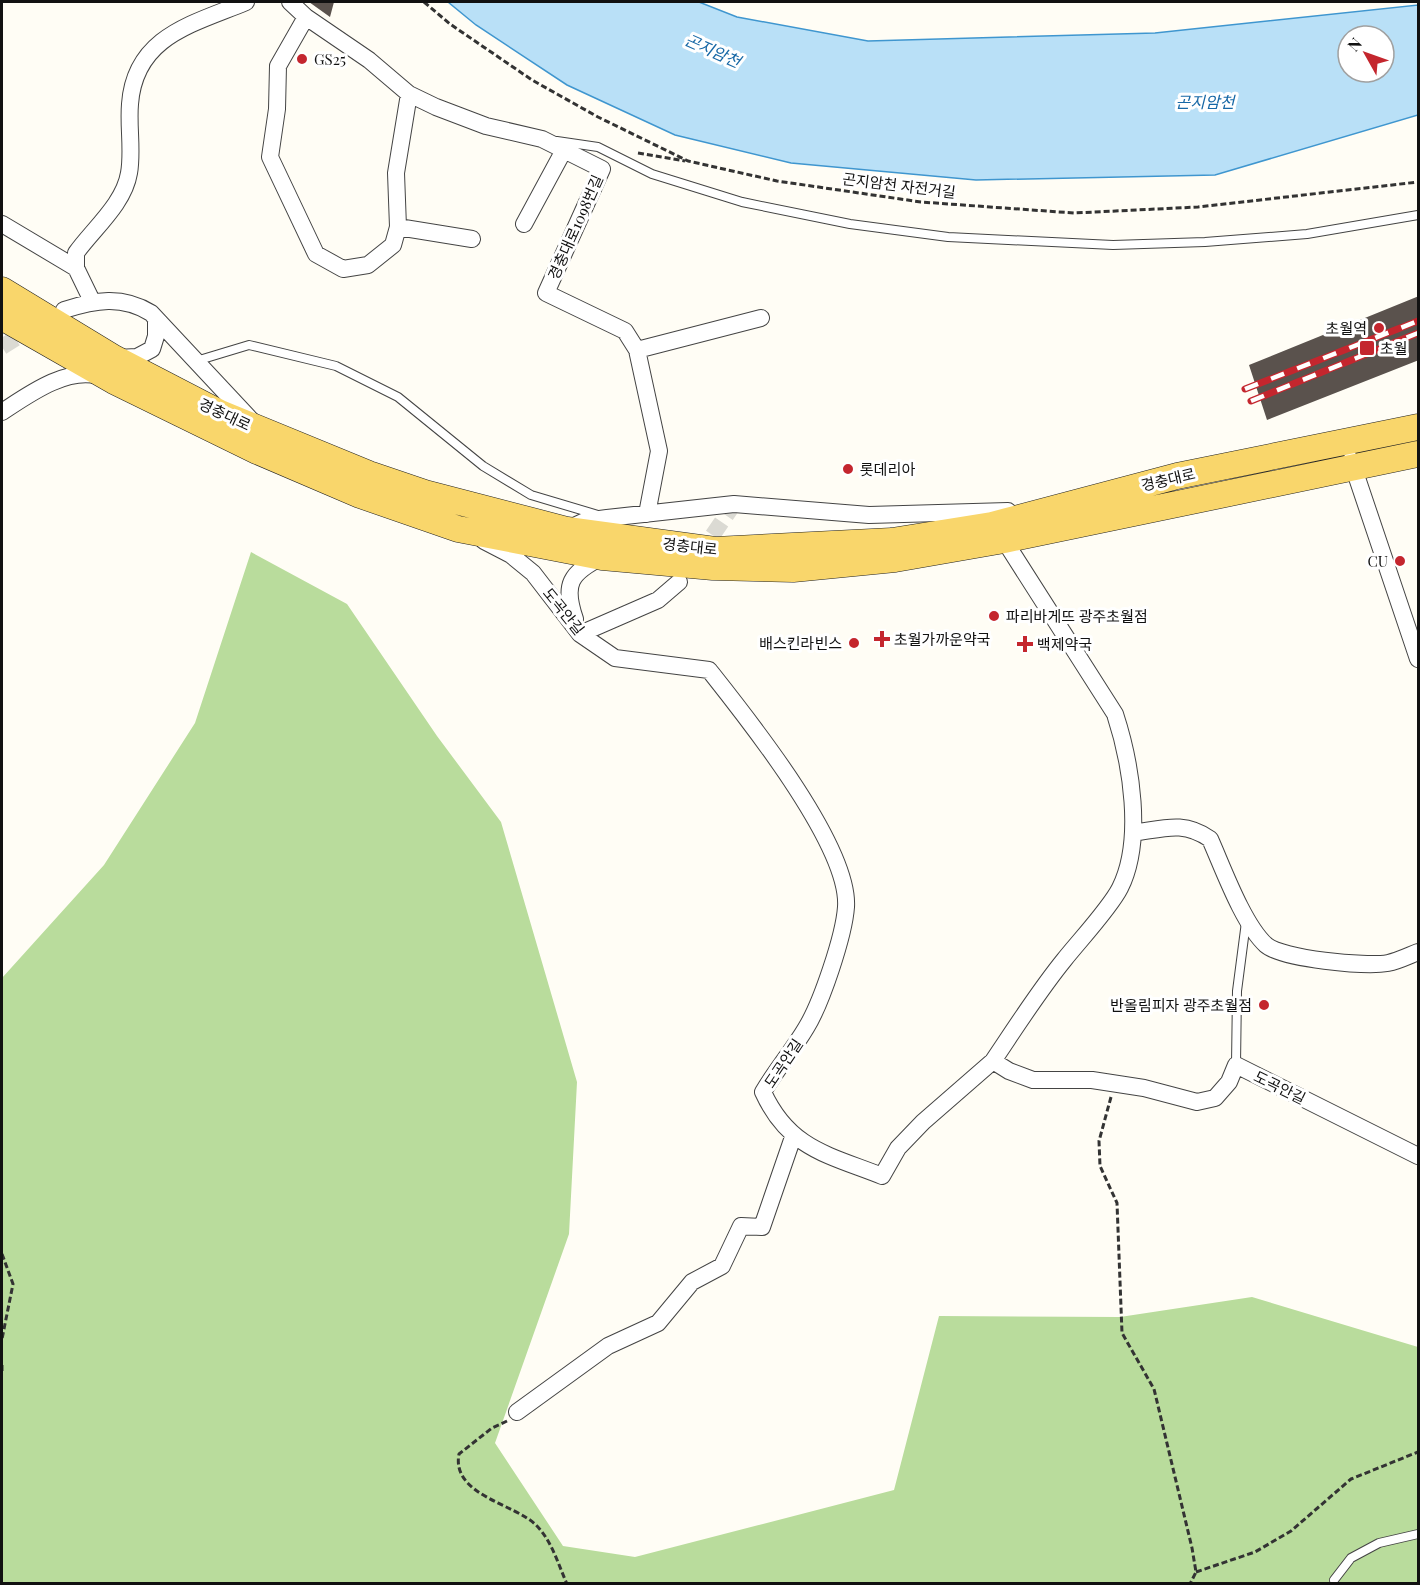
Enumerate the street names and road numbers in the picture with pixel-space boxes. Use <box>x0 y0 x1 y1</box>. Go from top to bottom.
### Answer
street label: 곤지암천 자전거길 <box>841 168 957 202</box>
street label: 경충대로1098번길 <box>543 171 607 283</box>
street label: 경충대로 <box>196 393 254 435</box>
street label: 경충대로 <box>1139 463 1197 495</box>
street label: 경충대로 <box>662 533 718 559</box>
street label: 도곡안길 <box>539 583 589 639</box>
street label: 도곡안길 <box>759 1035 807 1091</box>
street label: 도곡안길 <box>1251 1066 1309 1108</box>

